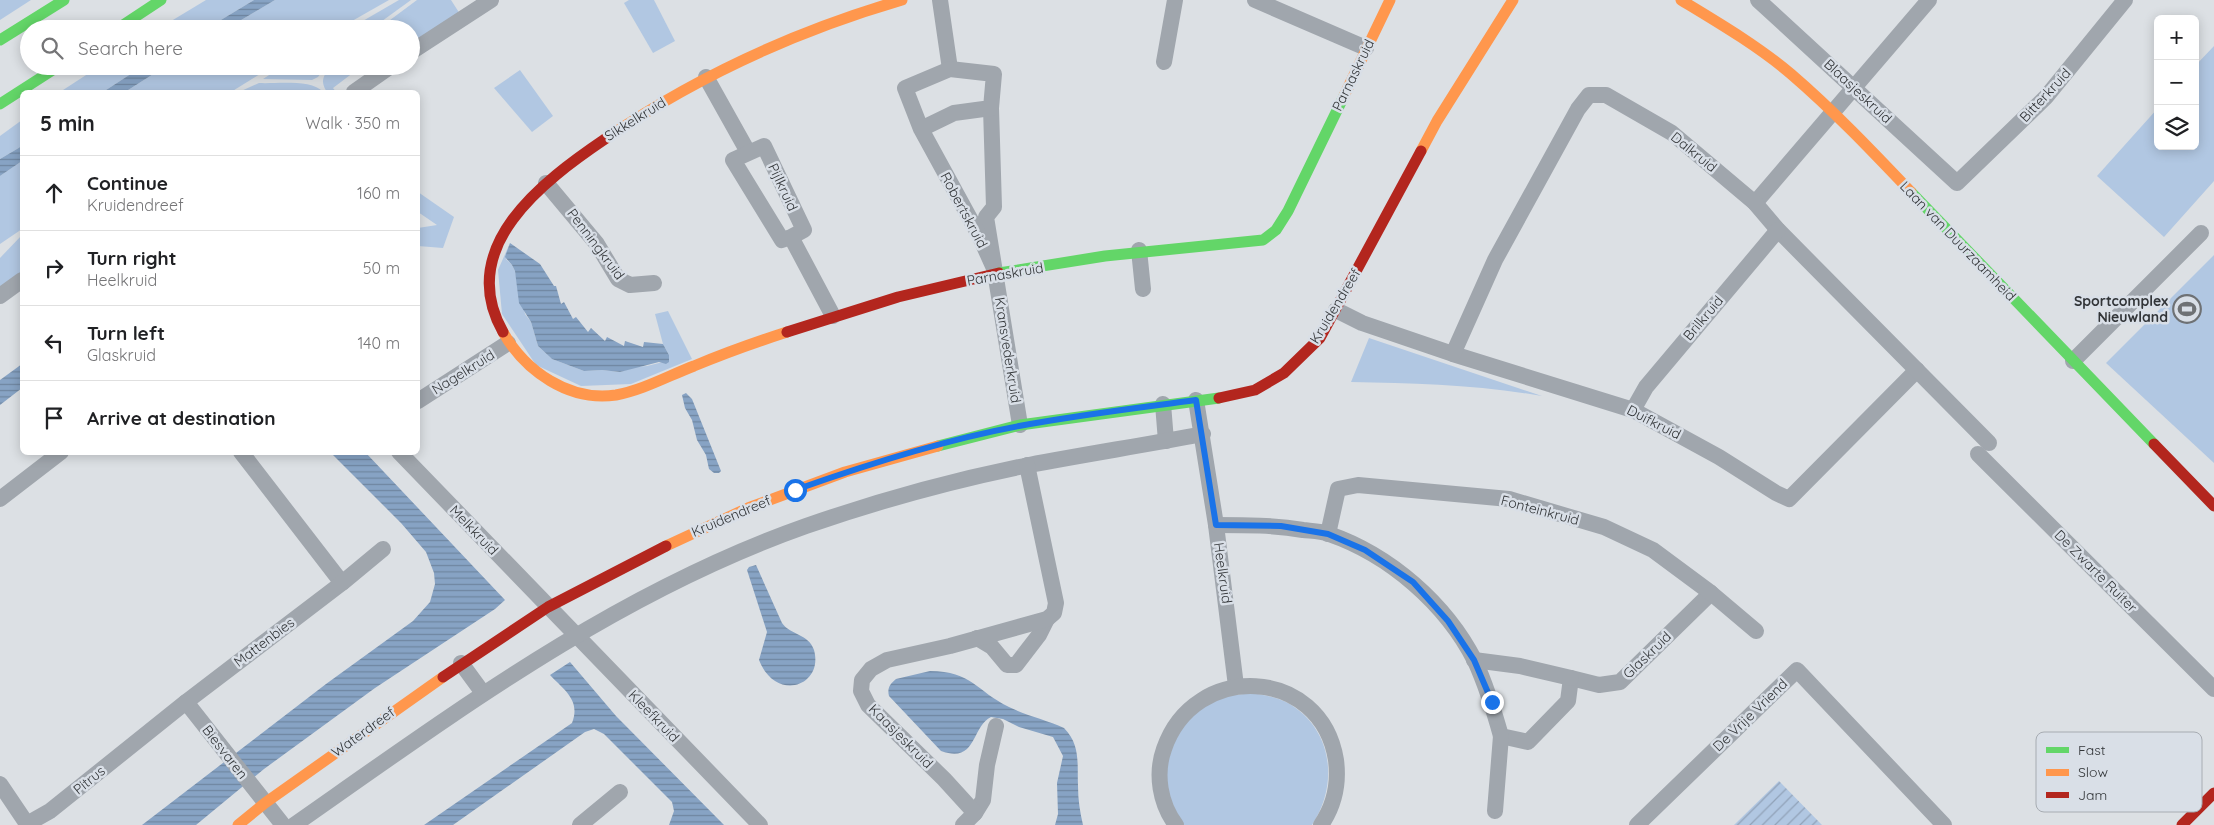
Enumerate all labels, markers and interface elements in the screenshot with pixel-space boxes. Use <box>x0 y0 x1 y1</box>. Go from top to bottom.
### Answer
map controls <box>2154 15 2199 150</box>
button: + <box>2154 15 2199 60</box>
search box <box>20 20 420 75</box>
icon: search <box>38 34 66 62</box>
text: Search here <box>78 36 183 60</box>
street label: Parnaskruid <box>1328 36 1378 114</box>
street label: Blaasjeskruid <box>1820 55 1896 127</box>
button: − <box>2154 60 2199 105</box>
street label: Bitterkruid <box>2016 64 2074 126</box>
street label: Sikkelkruid <box>601 93 669 145</box>
button: layers <box>2154 105 2199 150</box>
text: 5 min <box>40 110 95 136</box>
text: Walk · 350 m <box>305 113 400 133</box>
street label: Dalkruid <box>1667 128 1721 176</box>
street label: Pijlkruid <box>764 160 802 214</box>
street label: Robertskruid <box>936 169 992 251</box>
text: Continue <box>87 171 168 195</box>
street label: Laan van Duurzaamheid <box>1896 177 2020 305</box>
icon: ahead <box>40 179 68 207</box>
text: 160 m <box>357 183 400 203</box>
text: Kruidendreef <box>87 195 184 215</box>
street label: Penningkruid <box>563 205 629 283</box>
text: Turn right <box>87 246 176 270</box>
icon: right <box>40 254 68 282</box>
text: 50 m <box>363 258 400 278</box>
street label: Parnaskruid <box>965 258 1045 290</box>
street label: Kruidendreef <box>1305 265 1365 347</box>
text: Heelkruid <box>87 270 157 290</box>
street label: Brilkruid <box>1679 292 1727 344</box>
place label: Sportcomplex Nieuwland <box>2074 292 2168 326</box>
sports icon: Sportcomplex Nieuwland <box>2172 294 2202 324</box>
street label: Kransvederkruid <box>991 296 1025 404</box>
text: Turn left <box>87 321 165 345</box>
icon: left <box>40 329 68 357</box>
text: 140 m <box>357 333 400 353</box>
text: Glaskruid <box>87 345 156 365</box>
street label: Nagelkruid <box>428 346 498 398</box>
street label: Duifkruid <box>1624 401 1684 443</box>
icon: arrive <box>40 404 68 432</box>
text: Arrive at destination <box>87 406 276 430</box>
route start <box>784 479 807 502</box>
street label: Kruidendreef <box>689 491 773 541</box>
street label: Fonteinkruid <box>1499 491 1581 529</box>
street label: Melkkruid <box>446 501 502 559</box>
street label: De Zwarte Ruiter <box>2051 526 2142 617</box>
street label: Heelkruid <box>1210 541 1236 605</box>
street label: Mattenbies <box>230 613 298 671</box>
street label: Glaskruid <box>1619 628 1675 682</box>
street label: De Vrije Vriend <box>1709 675 1791 755</box>
street label: Kleefkruid <box>625 686 683 746</box>
route end <box>1481 691 1504 714</box>
street label: Kaasjeskruid <box>865 700 937 772</box>
street label: Waterdreef <box>328 703 398 761</box>
street label: Biesvaren <box>198 721 252 783</box>
legend <box>2036 732 2202 812</box>
text: Fast <box>2078 741 2106 759</box>
street label: Pitrus <box>69 762 109 798</box>
text: Slow <box>2078 763 2108 781</box>
text: Jam <box>2078 786 2107 804</box>

